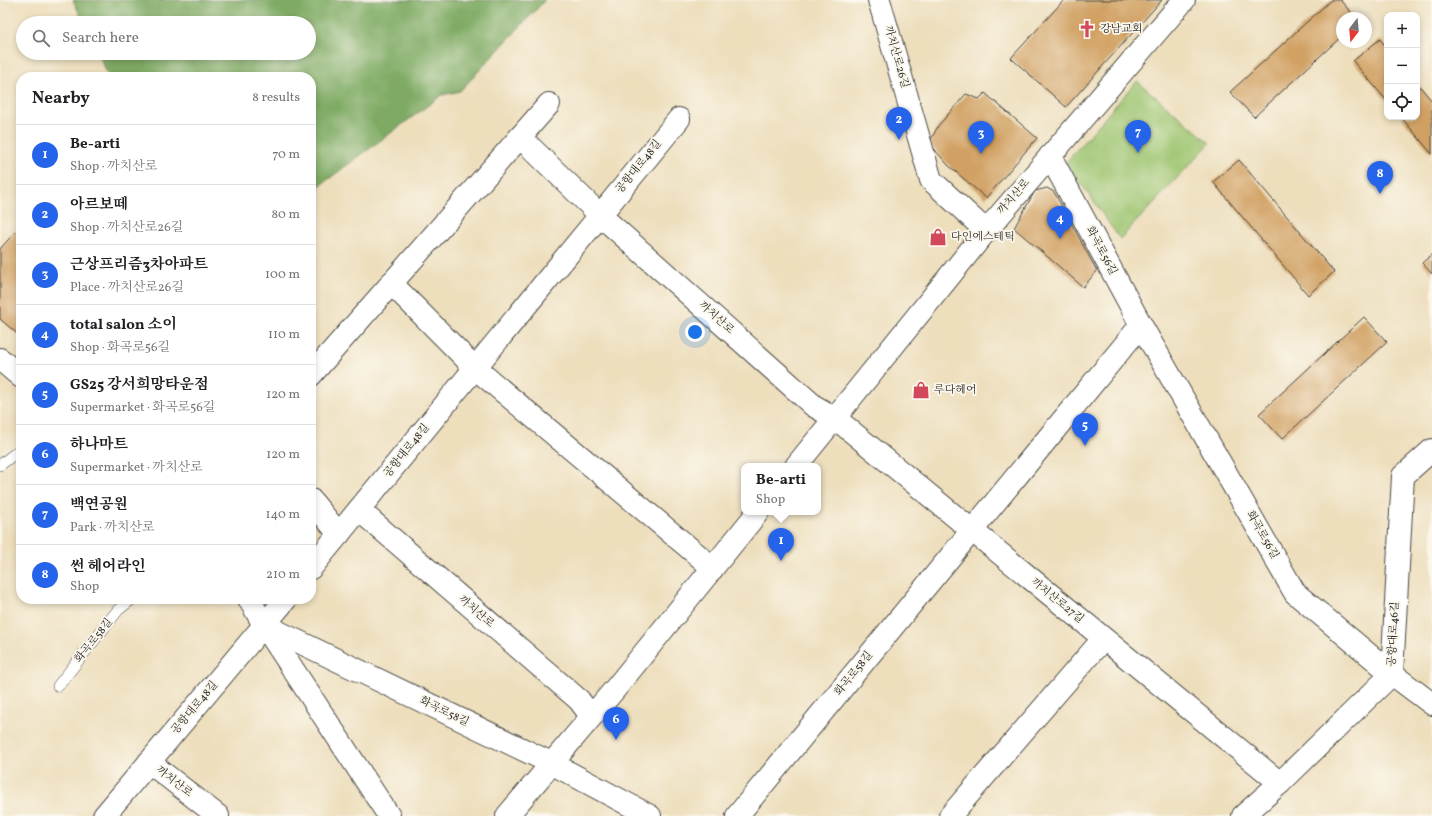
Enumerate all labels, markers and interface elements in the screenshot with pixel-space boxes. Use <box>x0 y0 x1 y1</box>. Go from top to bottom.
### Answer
north arrow <box>1336 12 1372 48</box>
map controls <box>1384 12 1420 120</box>
button: + <box>1384 12 1420 48</box>
search box <box>16 16 316 60</box>
church icon: 강남교회 <box>1077 19 1097 39</box>
place label: 강남교회 <box>1100 22 1143 37</box>
street label: 까치산로26길 <box>880 24 912 90</box>
icon: search <box>30 27 52 49</box>
text: Search here <box>62 28 139 49</box>
button: − <box>1384 48 1420 84</box>
button: locate <box>1384 84 1420 120</box>
text: Nearby <box>32 87 90 110</box>
text: 8 results <box>252 89 300 107</box>
pin: 2 <box>886 107 912 140</box>
pin: 7 <box>1125 120 1151 153</box>
pin: 3 <box>968 121 994 154</box>
text: Be-arti <box>70 134 120 155</box>
street label: 공항대로48길 <box>613 137 665 197</box>
text: 1 <box>42 146 48 164</box>
text: 70 m <box>272 146 300 164</box>
text: Shop · 까치산로 <box>70 158 157 176</box>
pin: 8 <box>1367 161 1393 194</box>
street label: 까치산로 <box>994 176 1034 218</box>
text: 아르보떼 <box>70 195 128 216</box>
text: 2 <box>42 206 48 224</box>
text: 80 m <box>271 206 300 224</box>
pin: 4 <box>1047 206 1073 239</box>
text: Shop · 까치산로26길 <box>70 219 183 237</box>
street label: 화곡로56길 <box>1082 224 1120 278</box>
shop icon: 다인에스테틱 <box>928 227 948 247</box>
place label: 다인에스테틱 <box>951 230 1015 245</box>
text: 근상프리즘3차아파트 <box>70 255 208 276</box>
text: 3 <box>42 266 48 284</box>
text: 100 m <box>265 266 300 284</box>
text: Place · 까치산로26길 <box>70 279 184 297</box>
street label: 까치산로 <box>695 298 737 338</box>
text: total salon 소이 <box>70 315 177 336</box>
your location <box>685 322 705 342</box>
text: 4 <box>41 326 49 344</box>
text: 110 m <box>268 326 300 344</box>
text: Shop · 화곡로56길 <box>70 339 170 357</box>
text: GS25 강서희망타운점 <box>70 375 209 396</box>
shop icon: 루다헤어 <box>911 380 931 400</box>
place label: 루다헤어 <box>934 383 977 398</box>
text: 5 <box>42 386 48 404</box>
text: 120 m <box>266 386 300 404</box>
text: Supermarket · 화곡로56길 <box>70 399 215 417</box>
pin: 5 <box>1072 413 1098 446</box>
street label: 공항대로48길 <box>381 421 433 481</box>
text: 하나마트 <box>70 435 128 456</box>
text: 6 <box>41 446 49 464</box>
text: 120 m <box>266 446 300 464</box>
text: Supermarket · 까치산로 <box>70 459 203 477</box>
popup <box>741 463 821 515</box>
text: Be-arti <box>756 470 806 491</box>
text: Shop <box>756 491 785 509</box>
text: 백연공원 <box>70 495 128 516</box>
text: 7 <box>42 506 48 524</box>
text: 140 m <box>266 506 300 524</box>
street label: 화곡로56길 <box>1242 508 1282 562</box>
text: Park · 까치산로 <box>70 519 155 537</box>
pin: 1 <box>768 528 794 561</box>
text: 썬 헤어라인 <box>70 557 145 578</box>
text: 8 <box>41 566 49 584</box>
text: 210 m <box>266 566 300 584</box>
street label: 까치산로27길 <box>1027 575 1087 627</box>
text: Shop <box>70 578 99 596</box>
street label: 까치산로 <box>455 592 497 632</box>
street label: 공항대로46길 <box>1385 601 1403 667</box>
street label: 화곡로58길 <box>71 616 117 666</box>
street label: 화곡로58길 <box>831 649 877 699</box>
street label: 공항대로48길 <box>168 678 222 738</box>
street label: 화곡로58길 <box>417 694 471 730</box>
pin: 6 <box>603 707 629 740</box>
street label: 까치산로 <box>153 763 196 801</box>

